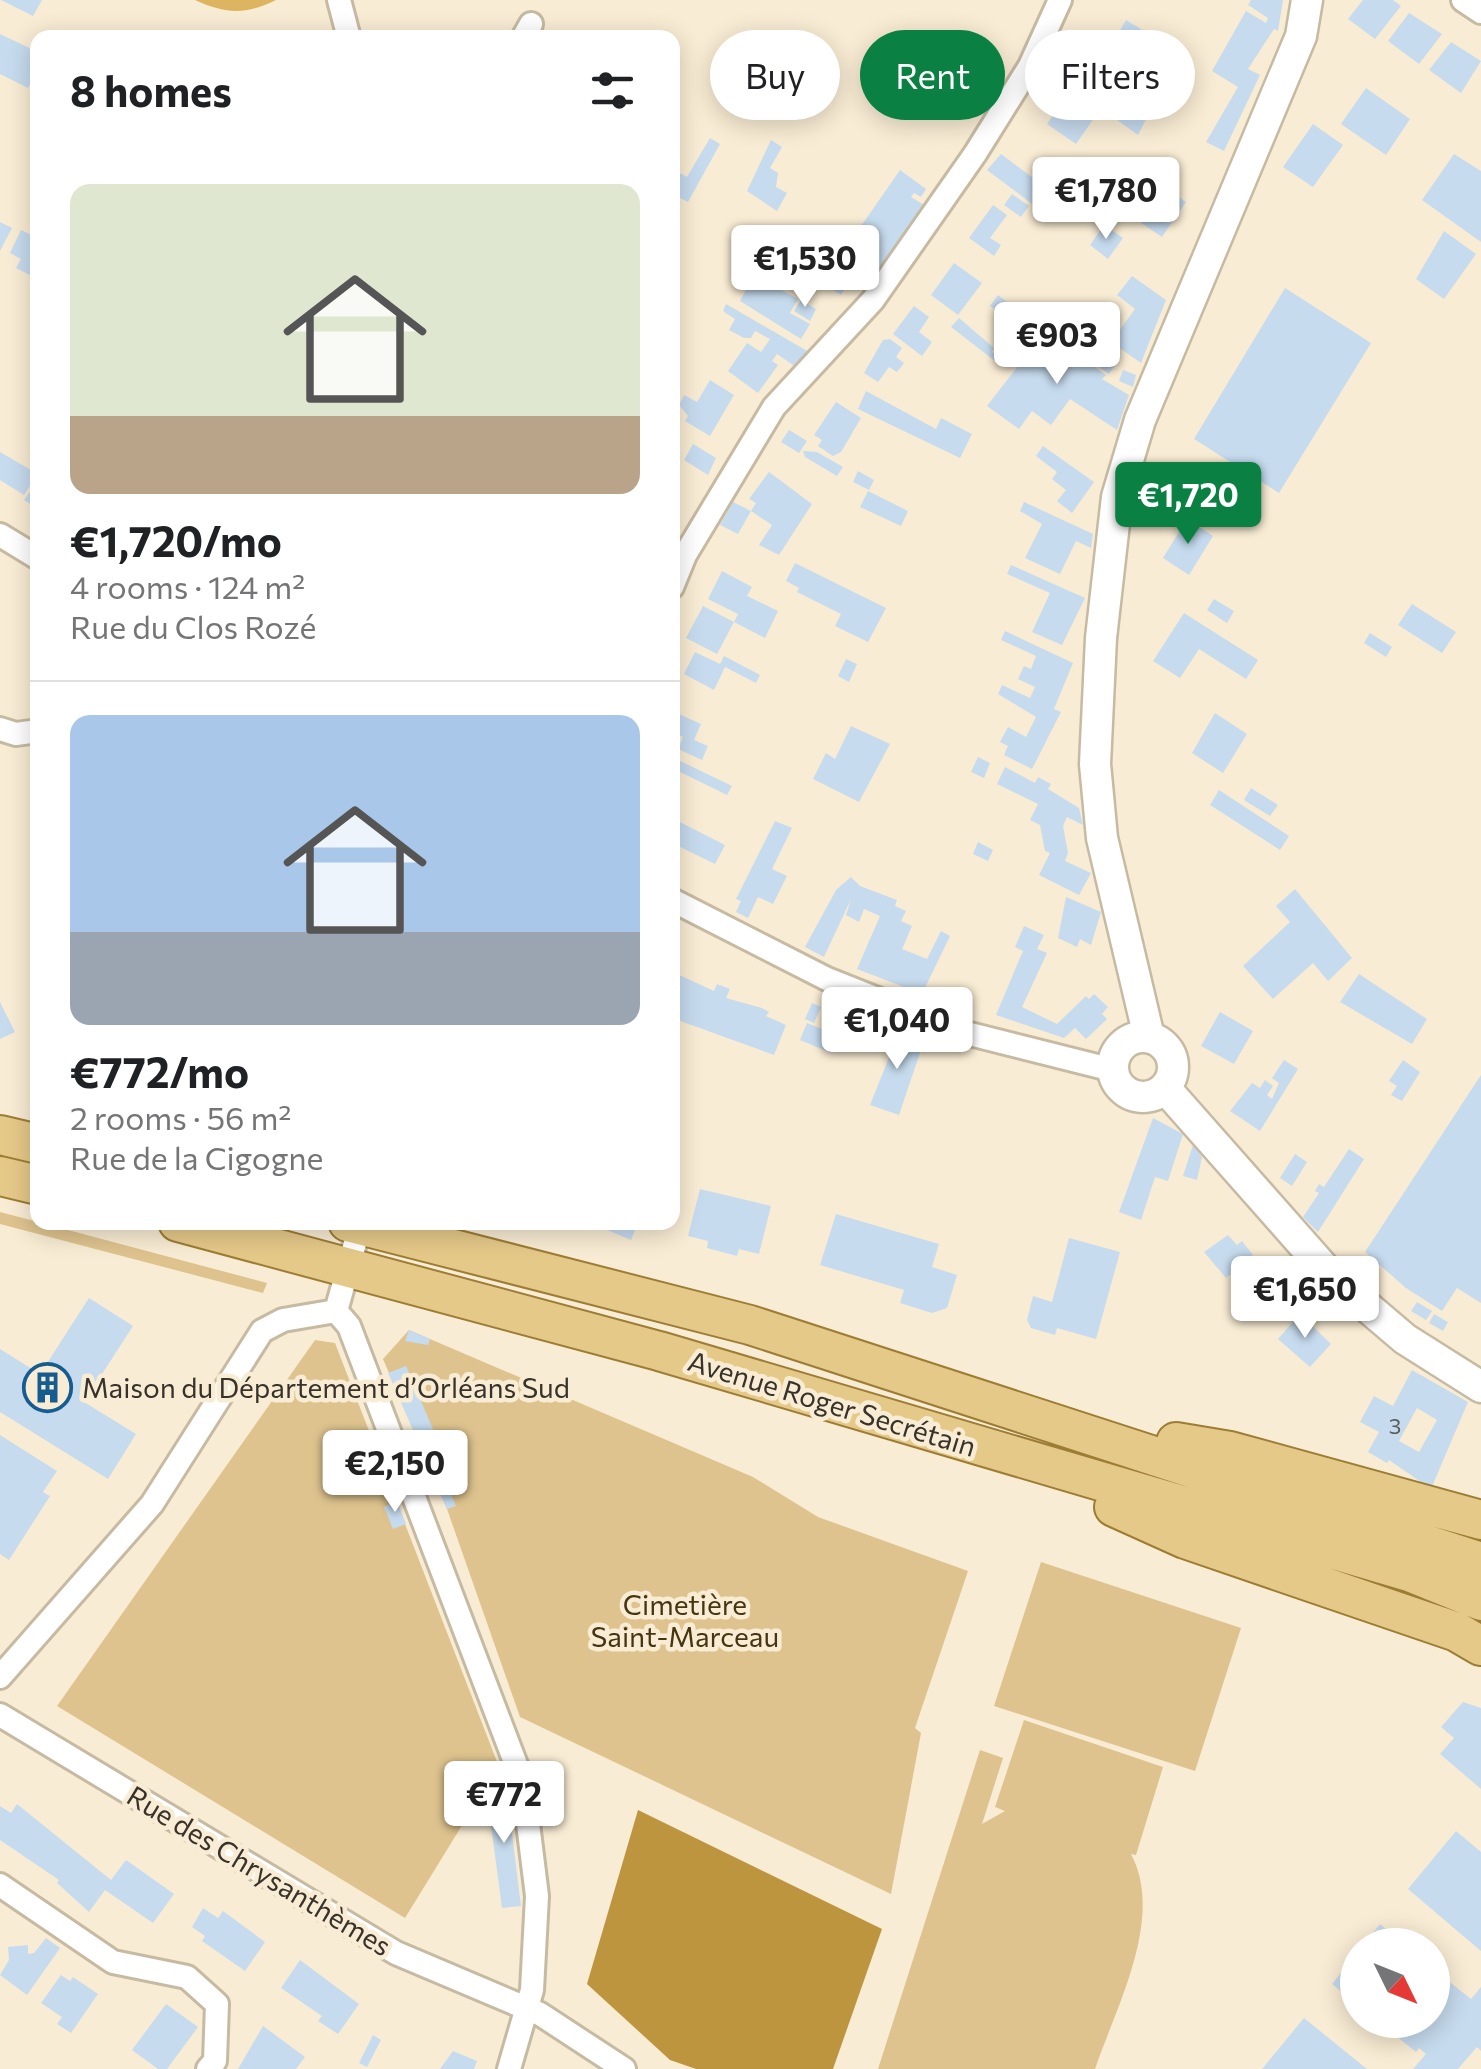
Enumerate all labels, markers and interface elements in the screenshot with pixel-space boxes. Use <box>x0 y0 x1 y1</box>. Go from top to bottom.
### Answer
chip: Buy <box>710 30 840 120</box>
chip: Rent <box>860 30 1005 120</box>
chip: Filters <box>1025 30 1195 120</box>
icon: filters <box>585 63 640 118</box>
text: 8 homes <box>70 64 232 116</box>
pin: €1,780 <box>1025 157 1187 242</box>
text: €1,780 <box>1054 169 1158 209</box>
pin: €1,530 <box>724 225 886 310</box>
text: €1,530 <box>753 237 857 277</box>
icon: home <box>265 249 445 429</box>
pin: €903 <box>998 302 1116 387</box>
text: €903 <box>1016 314 1098 354</box>
pin: €1,720 <box>1107 462 1269 547</box>
text: €1,720 <box>1137 474 1239 514</box>
text: €1,720/mo <box>70 514 282 566</box>
text: 4 rooms · 124 m² <box>70 566 305 606</box>
text: Rue du Clos Rozé <box>70 606 316 646</box>
icon: home <box>265 780 445 960</box>
pin: €1,040 <box>816 987 978 1072</box>
text: €1,040 <box>844 999 950 1039</box>
text: €772/mo <box>70 1045 249 1097</box>
text: 2 rooms · 56 m² <box>70 1097 291 1137</box>
text: Rue de la Cigogne <box>70 1137 323 1177</box>
pin: €1,650 <box>1224 1256 1386 1341</box>
text: €1,650 <box>1253 1268 1357 1308</box>
street label: Avenue Roger Secrétain <box>684 1343 980 1463</box>
building icon: Maison du Département d’Orléans Sud <box>21 1362 73 1414</box>
place label: Maison du Département d’Orléans Sud <box>82 1370 570 1404</box>
house number: 3 <box>1389 1412 1401 1439</box>
pin: €2,150 <box>314 1430 476 1515</box>
text: €2,150 <box>345 1442 445 1482</box>
park label: Cimetière Saint-Marceau <box>591 1587 779 1653</box>
pin: €772 <box>445 1761 563 1846</box>
text: €772 <box>466 1773 542 1813</box>
street label: Rue des Chrysanthèmes <box>121 1778 398 1962</box>
north arrow <box>1340 1928 1450 2038</box>
map controls <box>1340 1928 1450 2038</box>

